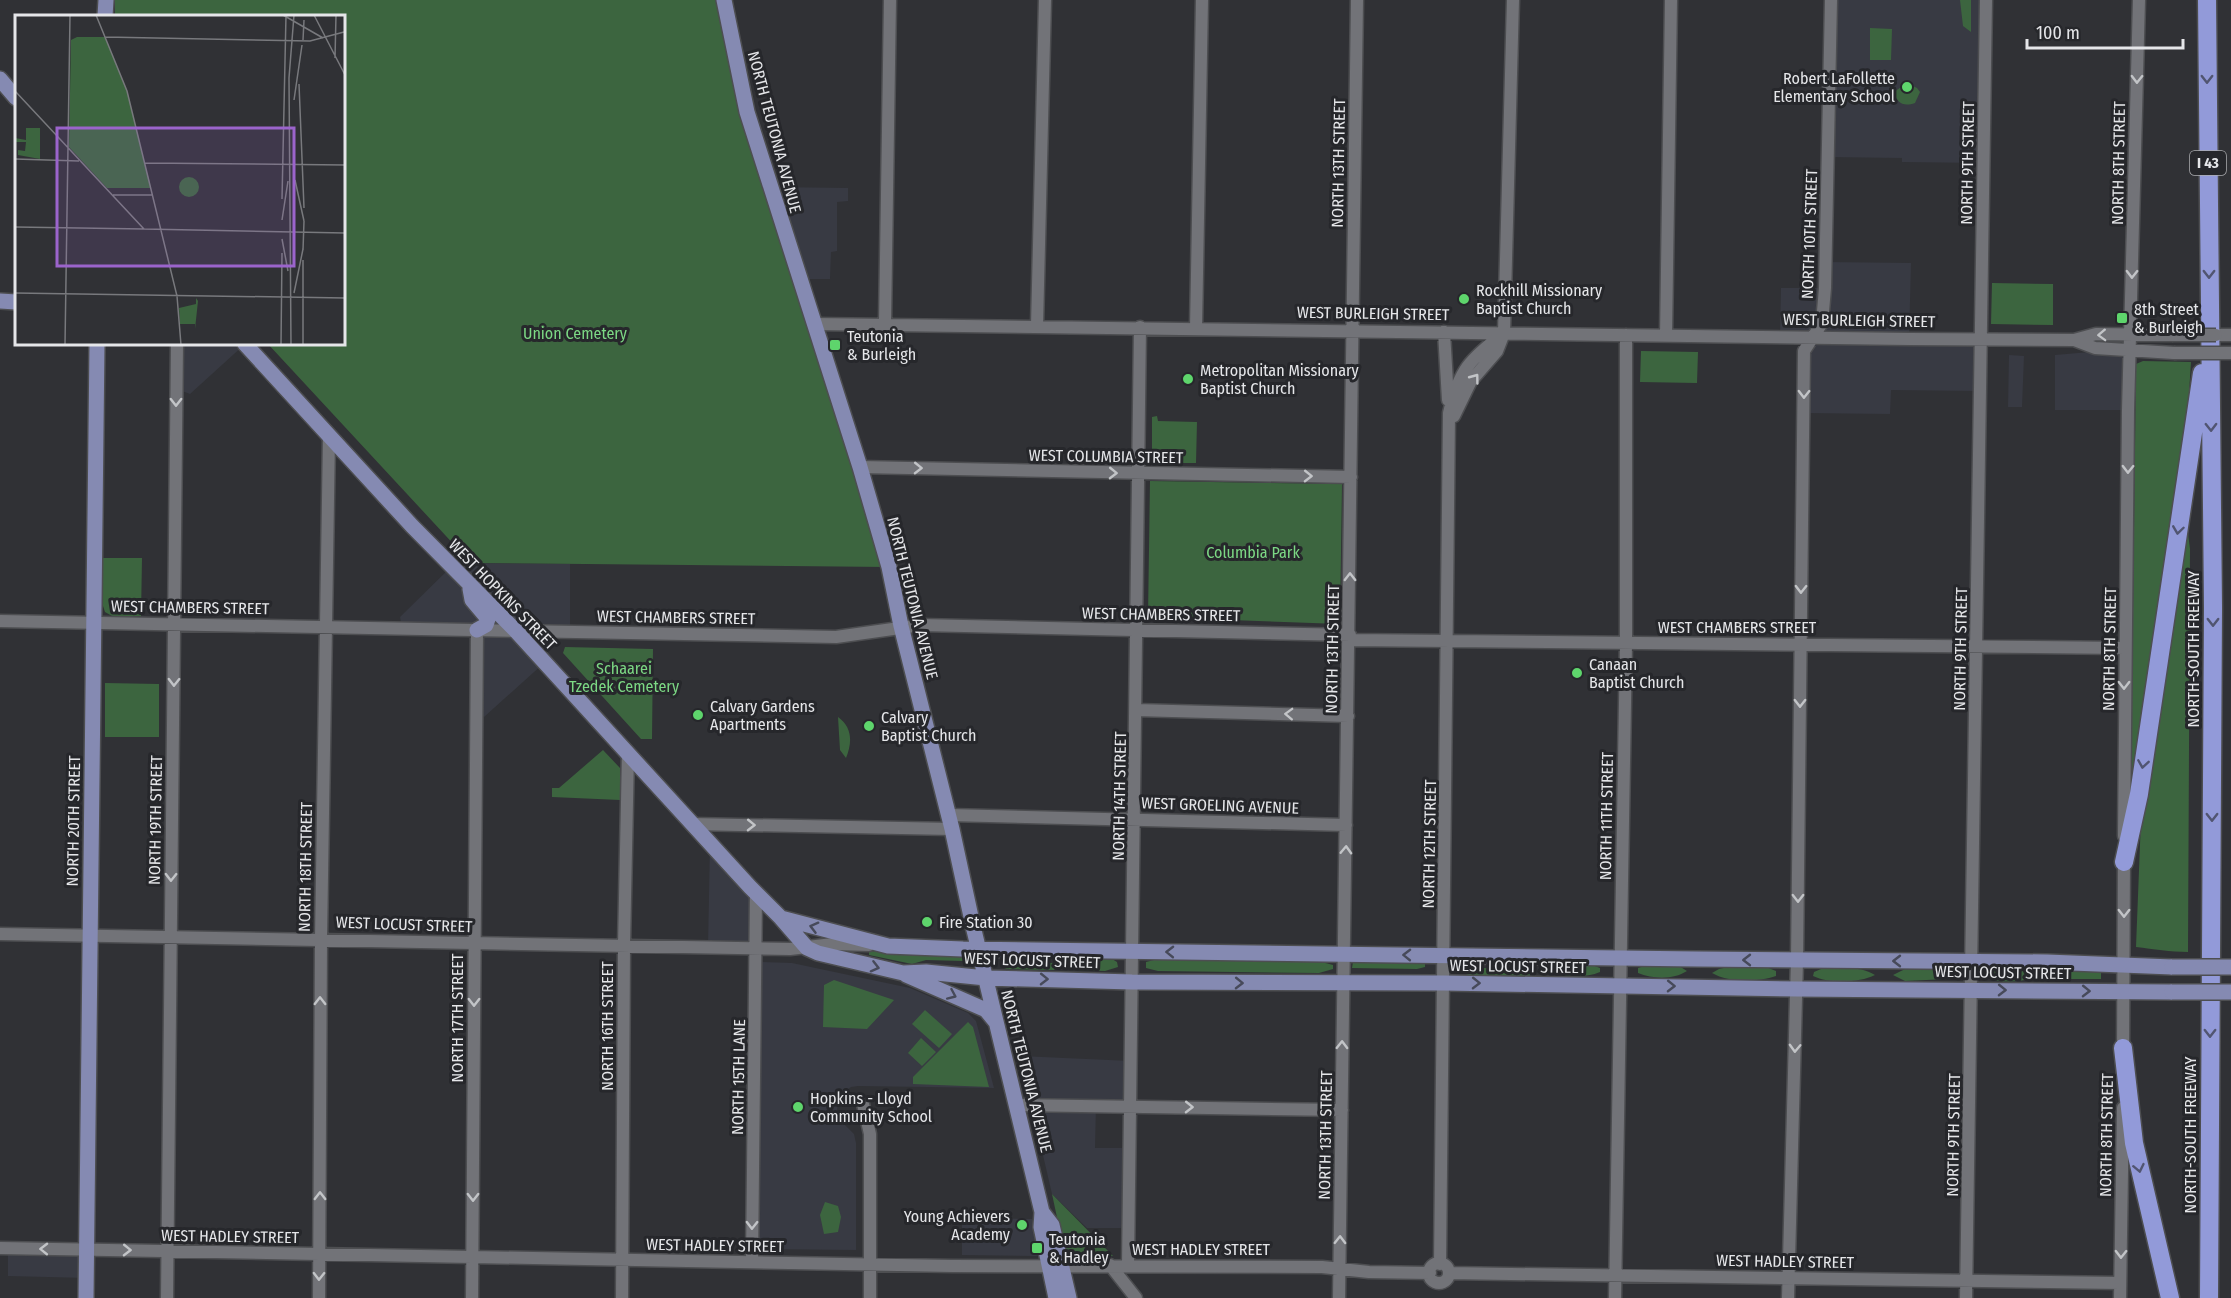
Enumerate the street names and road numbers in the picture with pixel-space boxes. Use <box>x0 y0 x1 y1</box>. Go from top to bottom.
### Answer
street label: NORTH TEUTONIA AVENUE <box>744 49 805 215</box>
street label: NORTH 13TH STREET <box>1328 98 1349 228</box>
street label: NORTH 8TH STREET <box>2108 100 2129 225</box>
street label: NORTH 9TH STREET <box>1957 101 1978 225</box>
road number: I 43 <box>2190 151 2226 175</box>
street label: NORTH 10TH STREET <box>1798 168 1821 299</box>
street label: WEST BURLEIGH STREET <box>1297 303 1450 324</box>
street label: WEST BURLEIGH STREET <box>1783 310 1936 331</box>
street label: WEST COLUMBIA STREET <box>1028 446 1184 467</box>
street label: NORTH TEUTONIA AVENUE <box>883 515 942 681</box>
street label: WEST HOPKINS STREET <box>445 535 561 654</box>
street label: NORTH-SOUTH FREEWAY <box>2184 570 2203 728</box>
street label: NORTH 13TH STREET <box>1322 584 1343 714</box>
street label: NORTH 8TH STREET <box>2099 586 2120 711</box>
street label: NORTH 9TH STREET <box>1950 587 1971 711</box>
street label: WEST CHAMBERS STREET <box>111 597 270 618</box>
street label: WEST CHAMBERS STREET <box>1082 604 1241 625</box>
street label: WEST CHAMBERS STREET <box>597 607 756 628</box>
street label: WEST CHAMBERS STREET <box>1658 618 1817 637</box>
street label: NORTH 14TH STREET <box>1109 731 1130 861</box>
street label: NORTH 11TH STREET <box>1596 751 1617 880</box>
street label: NORTH 19TH STREET <box>145 754 166 885</box>
street label: NORTH 20TH STREET <box>63 755 84 887</box>
street label: NORTH 12TH STREET <box>1419 779 1440 909</box>
street label: WEST GROELING AVENUE <box>1141 793 1299 818</box>
street label: NORTH 18TH STREET <box>295 801 316 932</box>
street label: WEST LOCUST STREET <box>335 913 473 936</box>
street label: WEST LOCUST STREET <box>963 949 1101 972</box>
street label: NORTH 17TH STREET <box>448 953 467 1082</box>
street label: WEST LOCUST STREET <box>1450 956 1587 977</box>
street label: NORTH 16TH STREET <box>598 961 617 1091</box>
street label: WEST LOCUST STREET <box>1935 962 2072 983</box>
street label: NORTH TEUTONIA AVENUE <box>997 988 1056 1154</box>
street label: NORTH 15TH LANE <box>728 1019 749 1135</box>
street label: NORTH-SOUTH FREEWAY <box>2181 1056 2200 1214</box>
street label: NORTH 13TH STREET <box>1315 1070 1336 1200</box>
street label: NORTH 8TH STREET <box>2096 1072 2117 1197</box>
street label: NORTH 9TH STREET <box>1943 1073 1964 1197</box>
street label: WEST HADLEY STREET <box>161 1226 300 1247</box>
street label: WEST HADLEY STREET <box>646 1235 785 1256</box>
street label: WEST HADLEY STREET <box>1132 1240 1271 1259</box>
street label: WEST HADLEY STREET <box>1716 1251 1855 1272</box>

